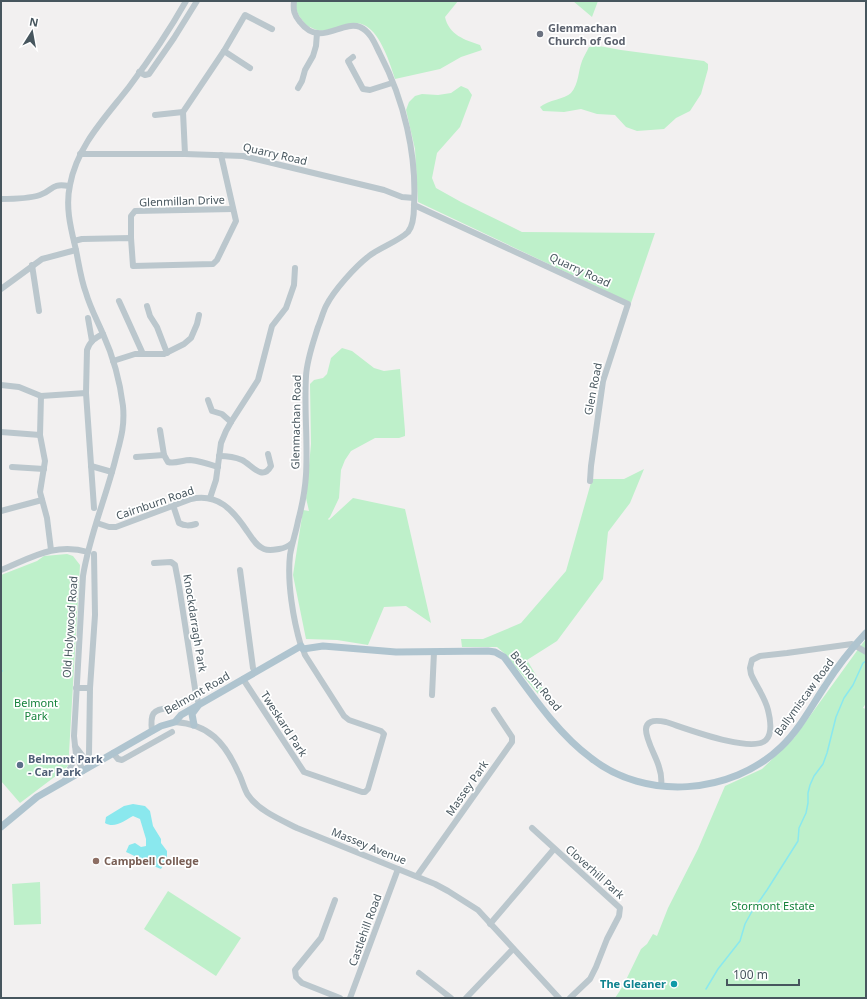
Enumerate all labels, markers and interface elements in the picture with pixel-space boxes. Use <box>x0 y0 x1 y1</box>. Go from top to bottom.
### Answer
north arrow <box>12 12 52 52</box>
text: N <box>28 13 40 30</box>
place label: Glenmachan Church of God <box>548 20 626 48</box>
marker: Glenmachan Church of God <box>535 29 545 39</box>
street label: Quarry Road <box>241 139 309 168</box>
street label: Glenmillan Drive <box>139 192 225 209</box>
street label: Quarry Road <box>547 249 613 290</box>
street label: Glen Road <box>580 361 605 416</box>
street label: Glenmachan Road <box>287 375 304 469</box>
street label: Cairnburn Road <box>114 482 196 523</box>
street label: Knockdarragh Park <box>180 573 211 673</box>
street label: Old Holywood Road <box>58 575 81 679</box>
street label: Belmont Road <box>508 648 565 714</box>
street label: Ballymiscaw Road <box>770 655 837 738</box>
street label: Belmont Road <box>161 668 232 717</box>
street label: Tweskard Park <box>258 688 311 759</box>
park label: Belmont Park <box>14 695 58 723</box>
place label: Belmont Park - Car Park <box>28 751 103 779</box>
street label: Massey Park <box>442 757 491 818</box>
marker: Belmont Park - Car Park <box>15 760 25 770</box>
street label: Massey Avenue <box>329 824 409 867</box>
street label: Cloverhill Park <box>563 841 628 902</box>
place label: Campbell College <box>104 853 199 868</box>
marker: Campbell College <box>91 856 101 866</box>
street label: Castlehill Road <box>344 892 385 968</box>
park label: Stormont Estate <box>731 898 815 913</box>
scale bar <box>727 961 799 987</box>
text: 100 m <box>733 966 768 983</box>
place label: The Gleaner <box>600 976 666 991</box>
marker: The Gleaner <box>669 979 679 989</box>

